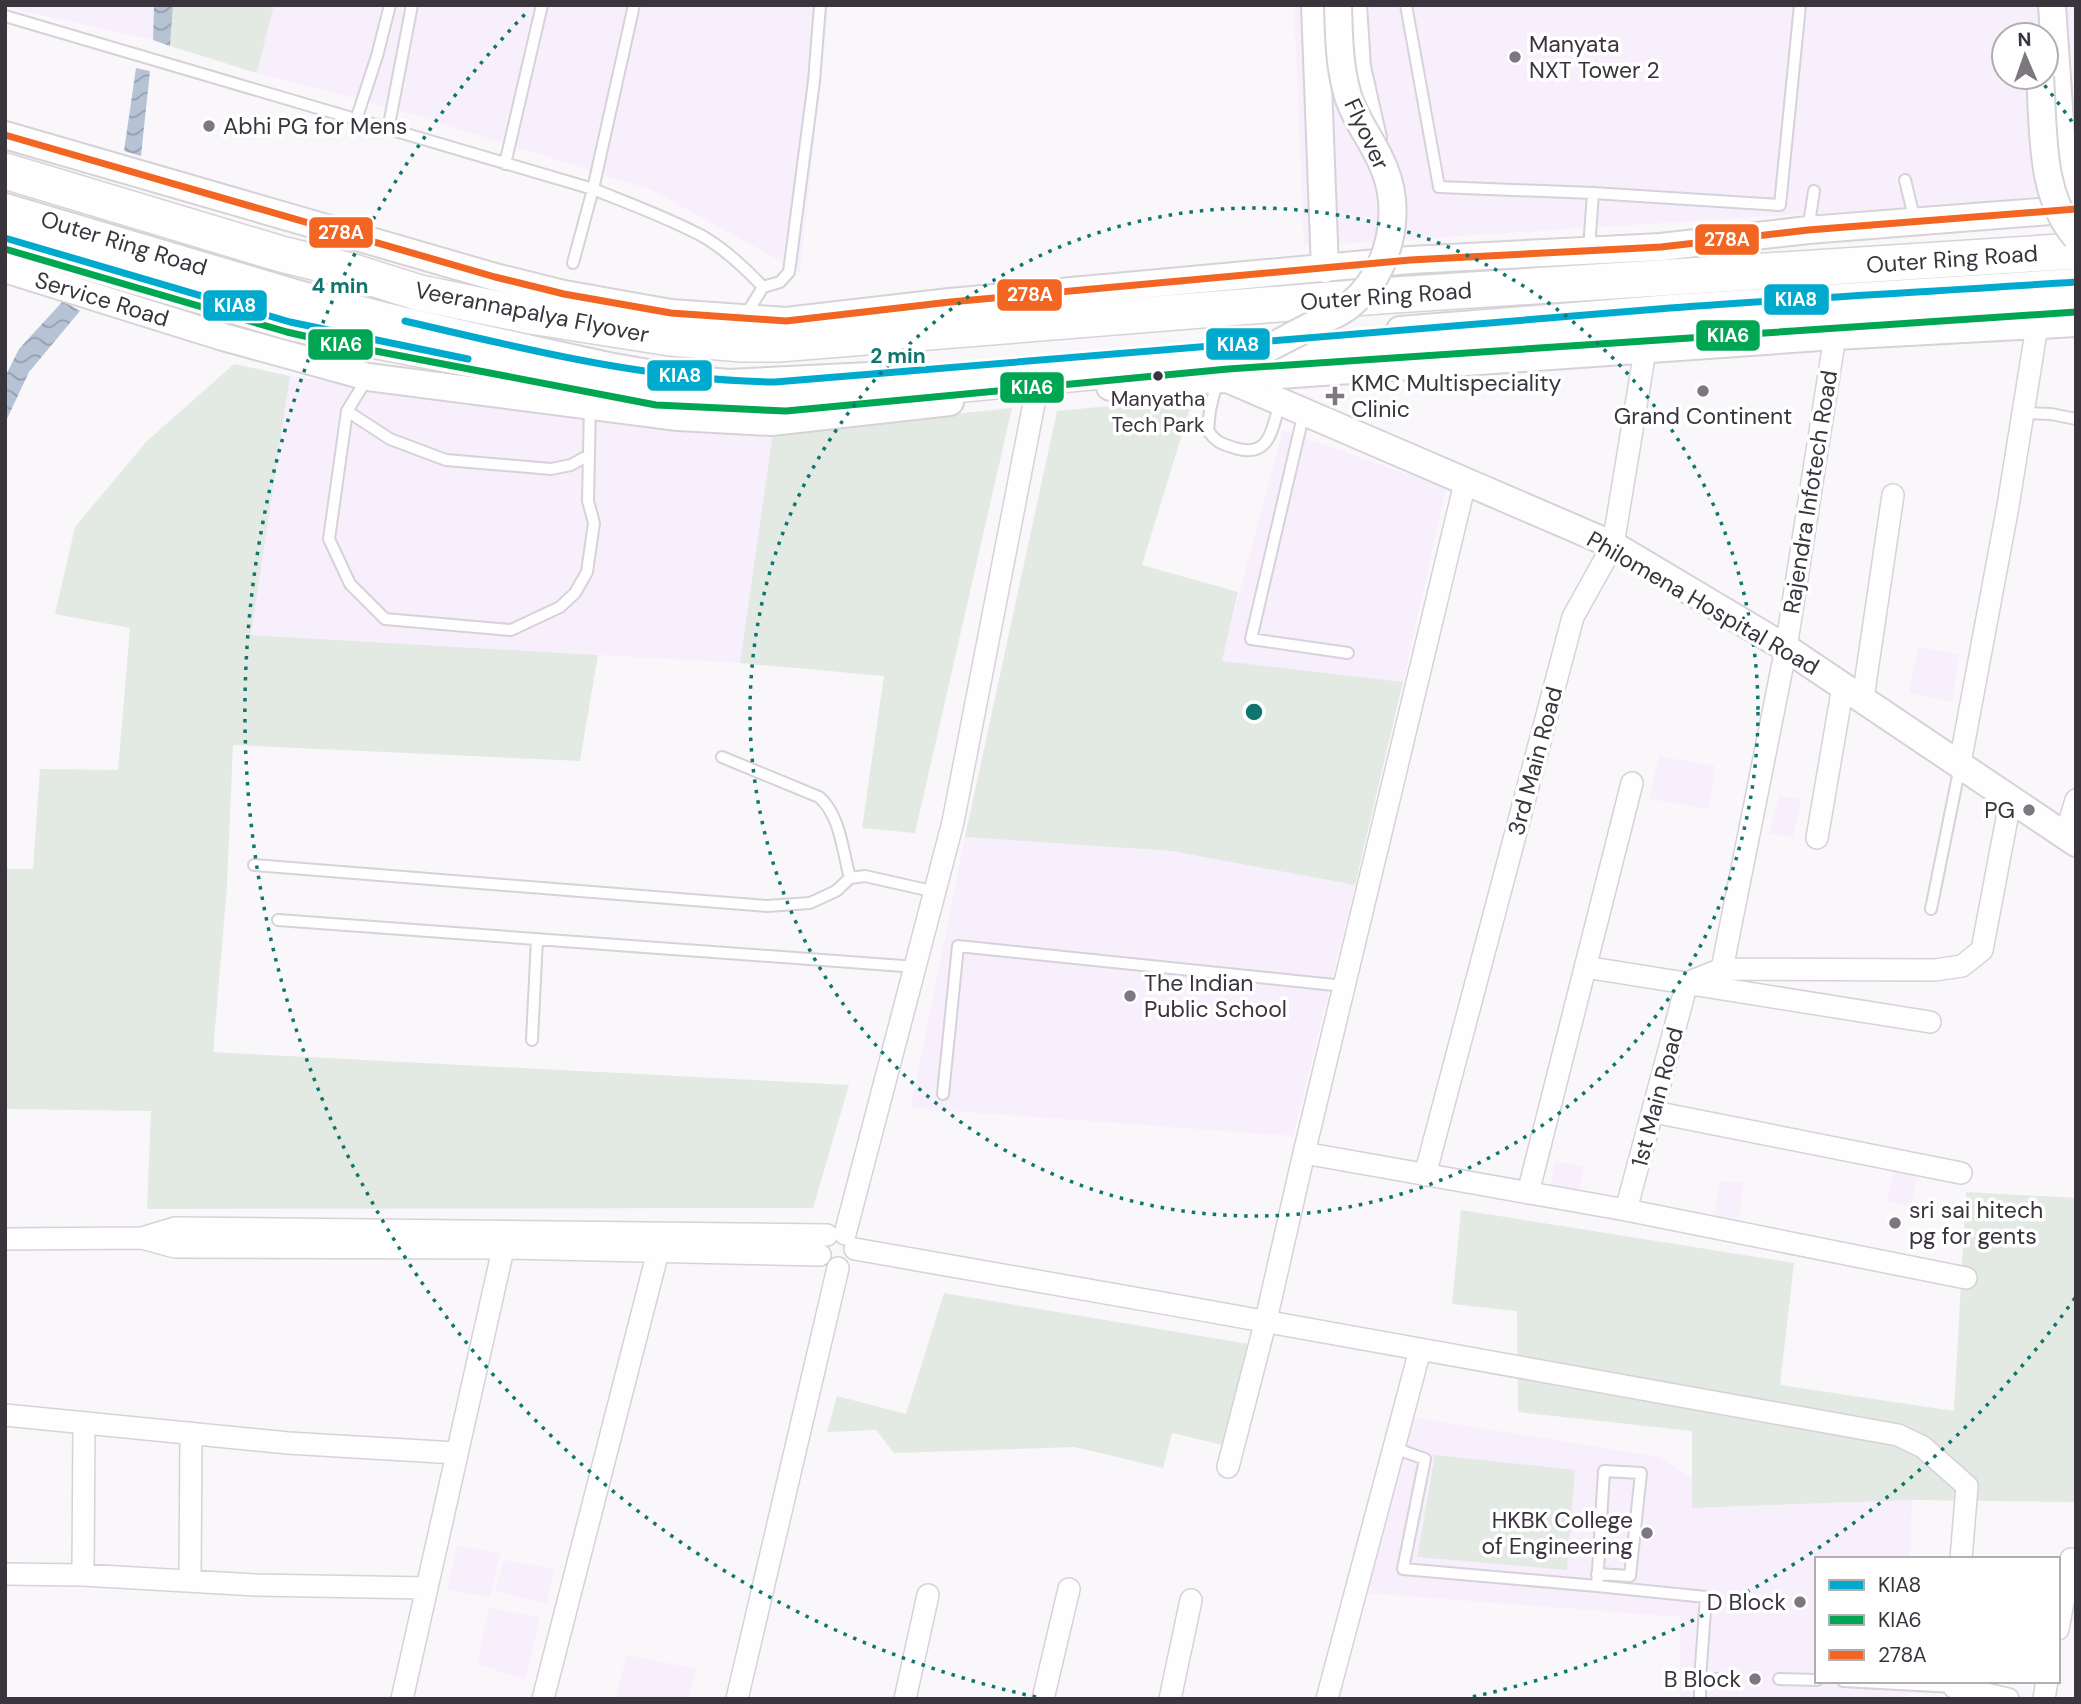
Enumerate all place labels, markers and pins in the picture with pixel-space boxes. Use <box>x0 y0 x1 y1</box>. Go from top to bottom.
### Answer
place label: Manyata NXT Tower 2 <box>1529 29 1660 85</box>
marker: Manyata NXT Tower 2 <box>1507 49 1523 65</box>
place label: Abhi PG for Mens <box>223 111 407 141</box>
marker: Abhi PG for Mens <box>201 118 217 134</box>
place label: KMC Multispeciality Clinic <box>1351 368 1561 424</box>
marker: Manyatha Tech Park <box>1151 369 1165 383</box>
marker: Grand Continent <box>1695 383 1711 399</box>
place label: Manyatha Tech Park <box>1111 385 1205 439</box>
marker: KMC Multispeciality Clinic <box>1325 386 1345 406</box>
place label: Grand Continent <box>1614 401 1792 431</box>
centre of rings <box>1242 700 1266 724</box>
place label: PG <box>1984 795 2015 825</box>
marker: PG <box>2021 802 2037 818</box>
place label: The Indian Public School <box>1144 968 1287 1024</box>
marker: The Indian Public School <box>1122 988 1138 1004</box>
place label: sri sai hitech pg for gents <box>1909 1195 2043 1251</box>
marker: sri sai hitech pg for gents <box>1887 1215 1903 1231</box>
place label: HKBK College of Engineering <box>1481 1505 1633 1561</box>
marker: HKBK College of Engineering <box>1639 1525 1655 1541</box>
place label: D Block <box>1707 1587 1786 1617</box>
marker: D Block <box>1792 1594 1808 1610</box>
place label: B Block <box>1664 1664 1741 1694</box>
marker: B Block <box>1747 1671 1763 1687</box>

